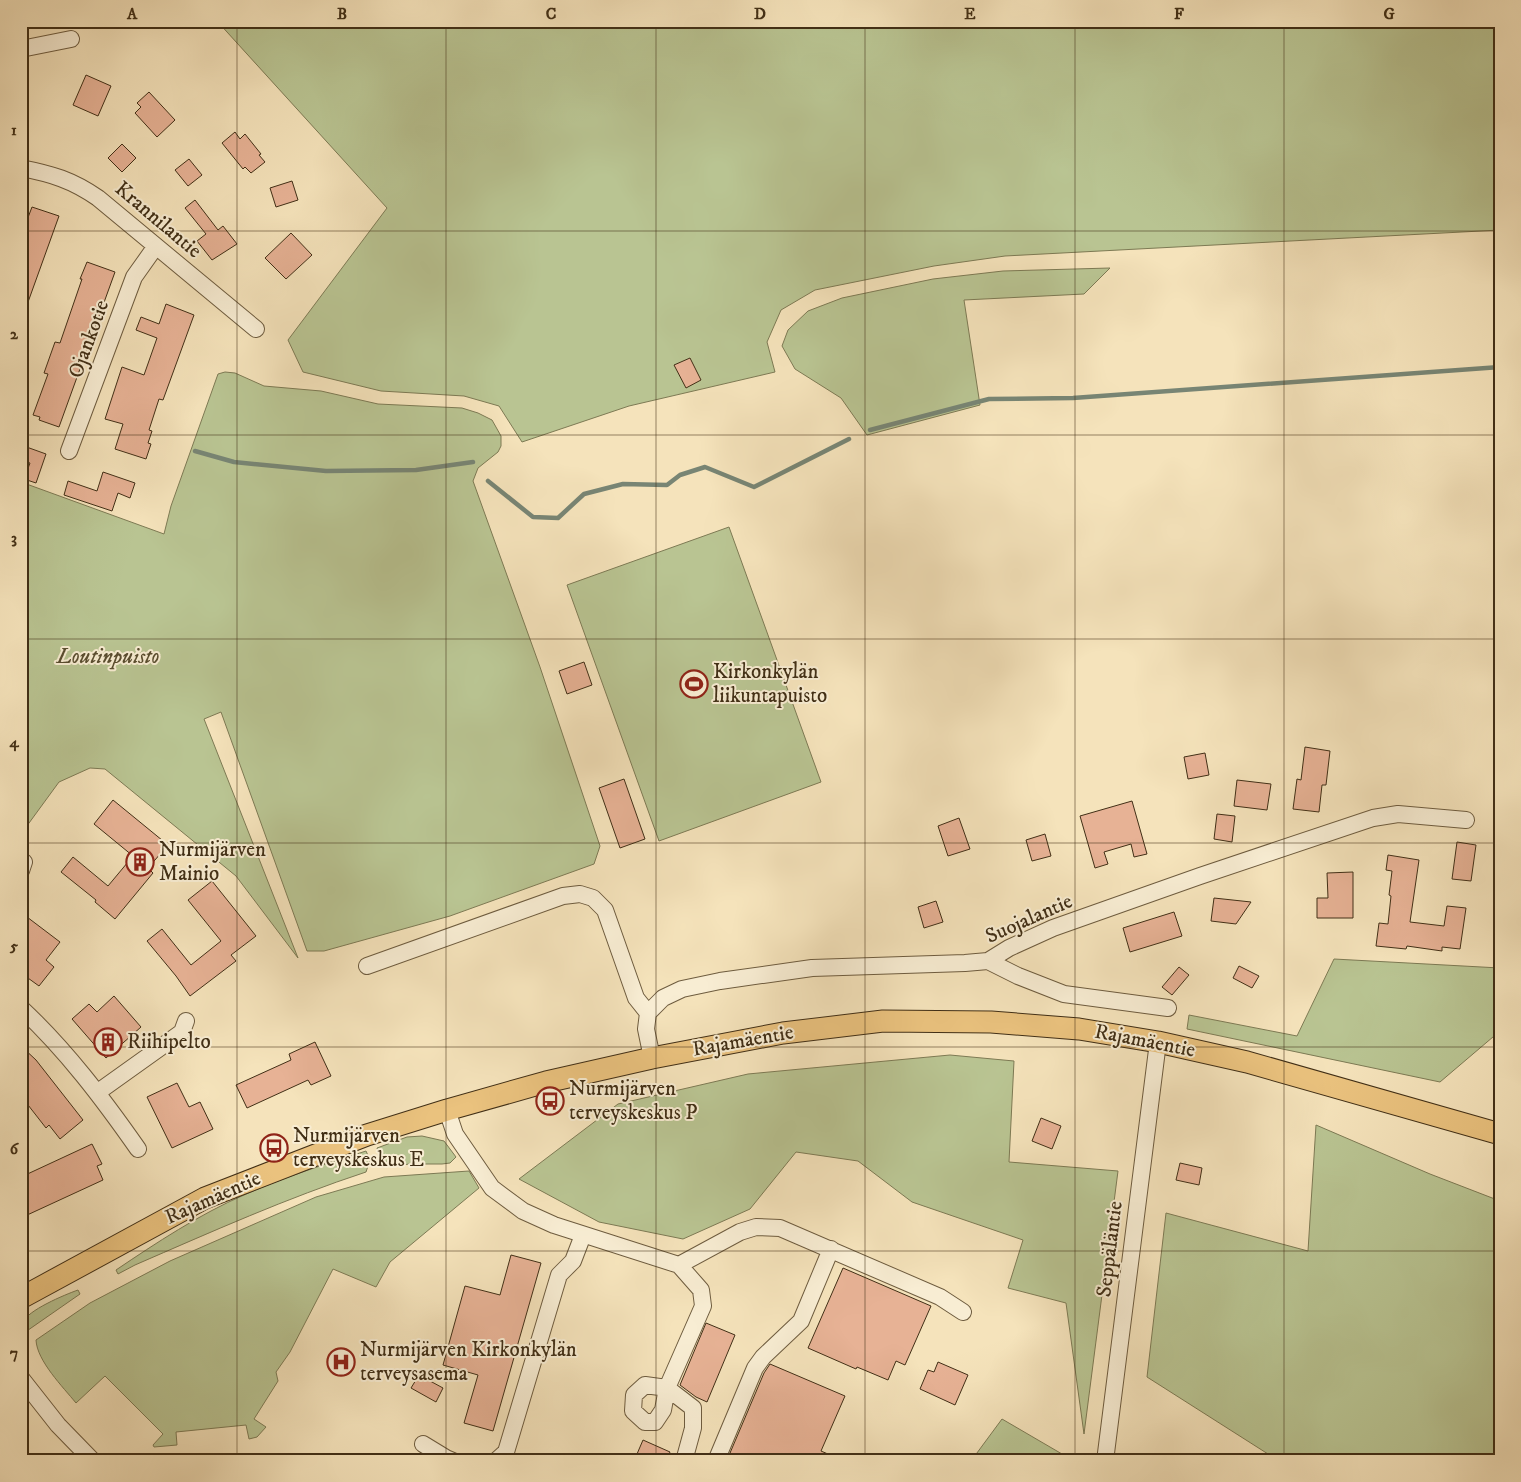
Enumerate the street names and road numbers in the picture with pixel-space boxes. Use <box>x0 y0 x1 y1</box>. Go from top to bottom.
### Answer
street label: Krannilantie <box>109 176 207 264</box>
street label: Ojankotie <box>63 296 115 382</box>
street label: Suojalantie <box>982 888 1077 950</box>
street label: Rajamäentie <box>691 1019 796 1063</box>
street label: Rajamäentie <box>1092 1019 1198 1064</box>
street label: Rajamäentie <box>161 1165 265 1231</box>
street label: Seppäläntie <box>1091 1199 1129 1299</box>

